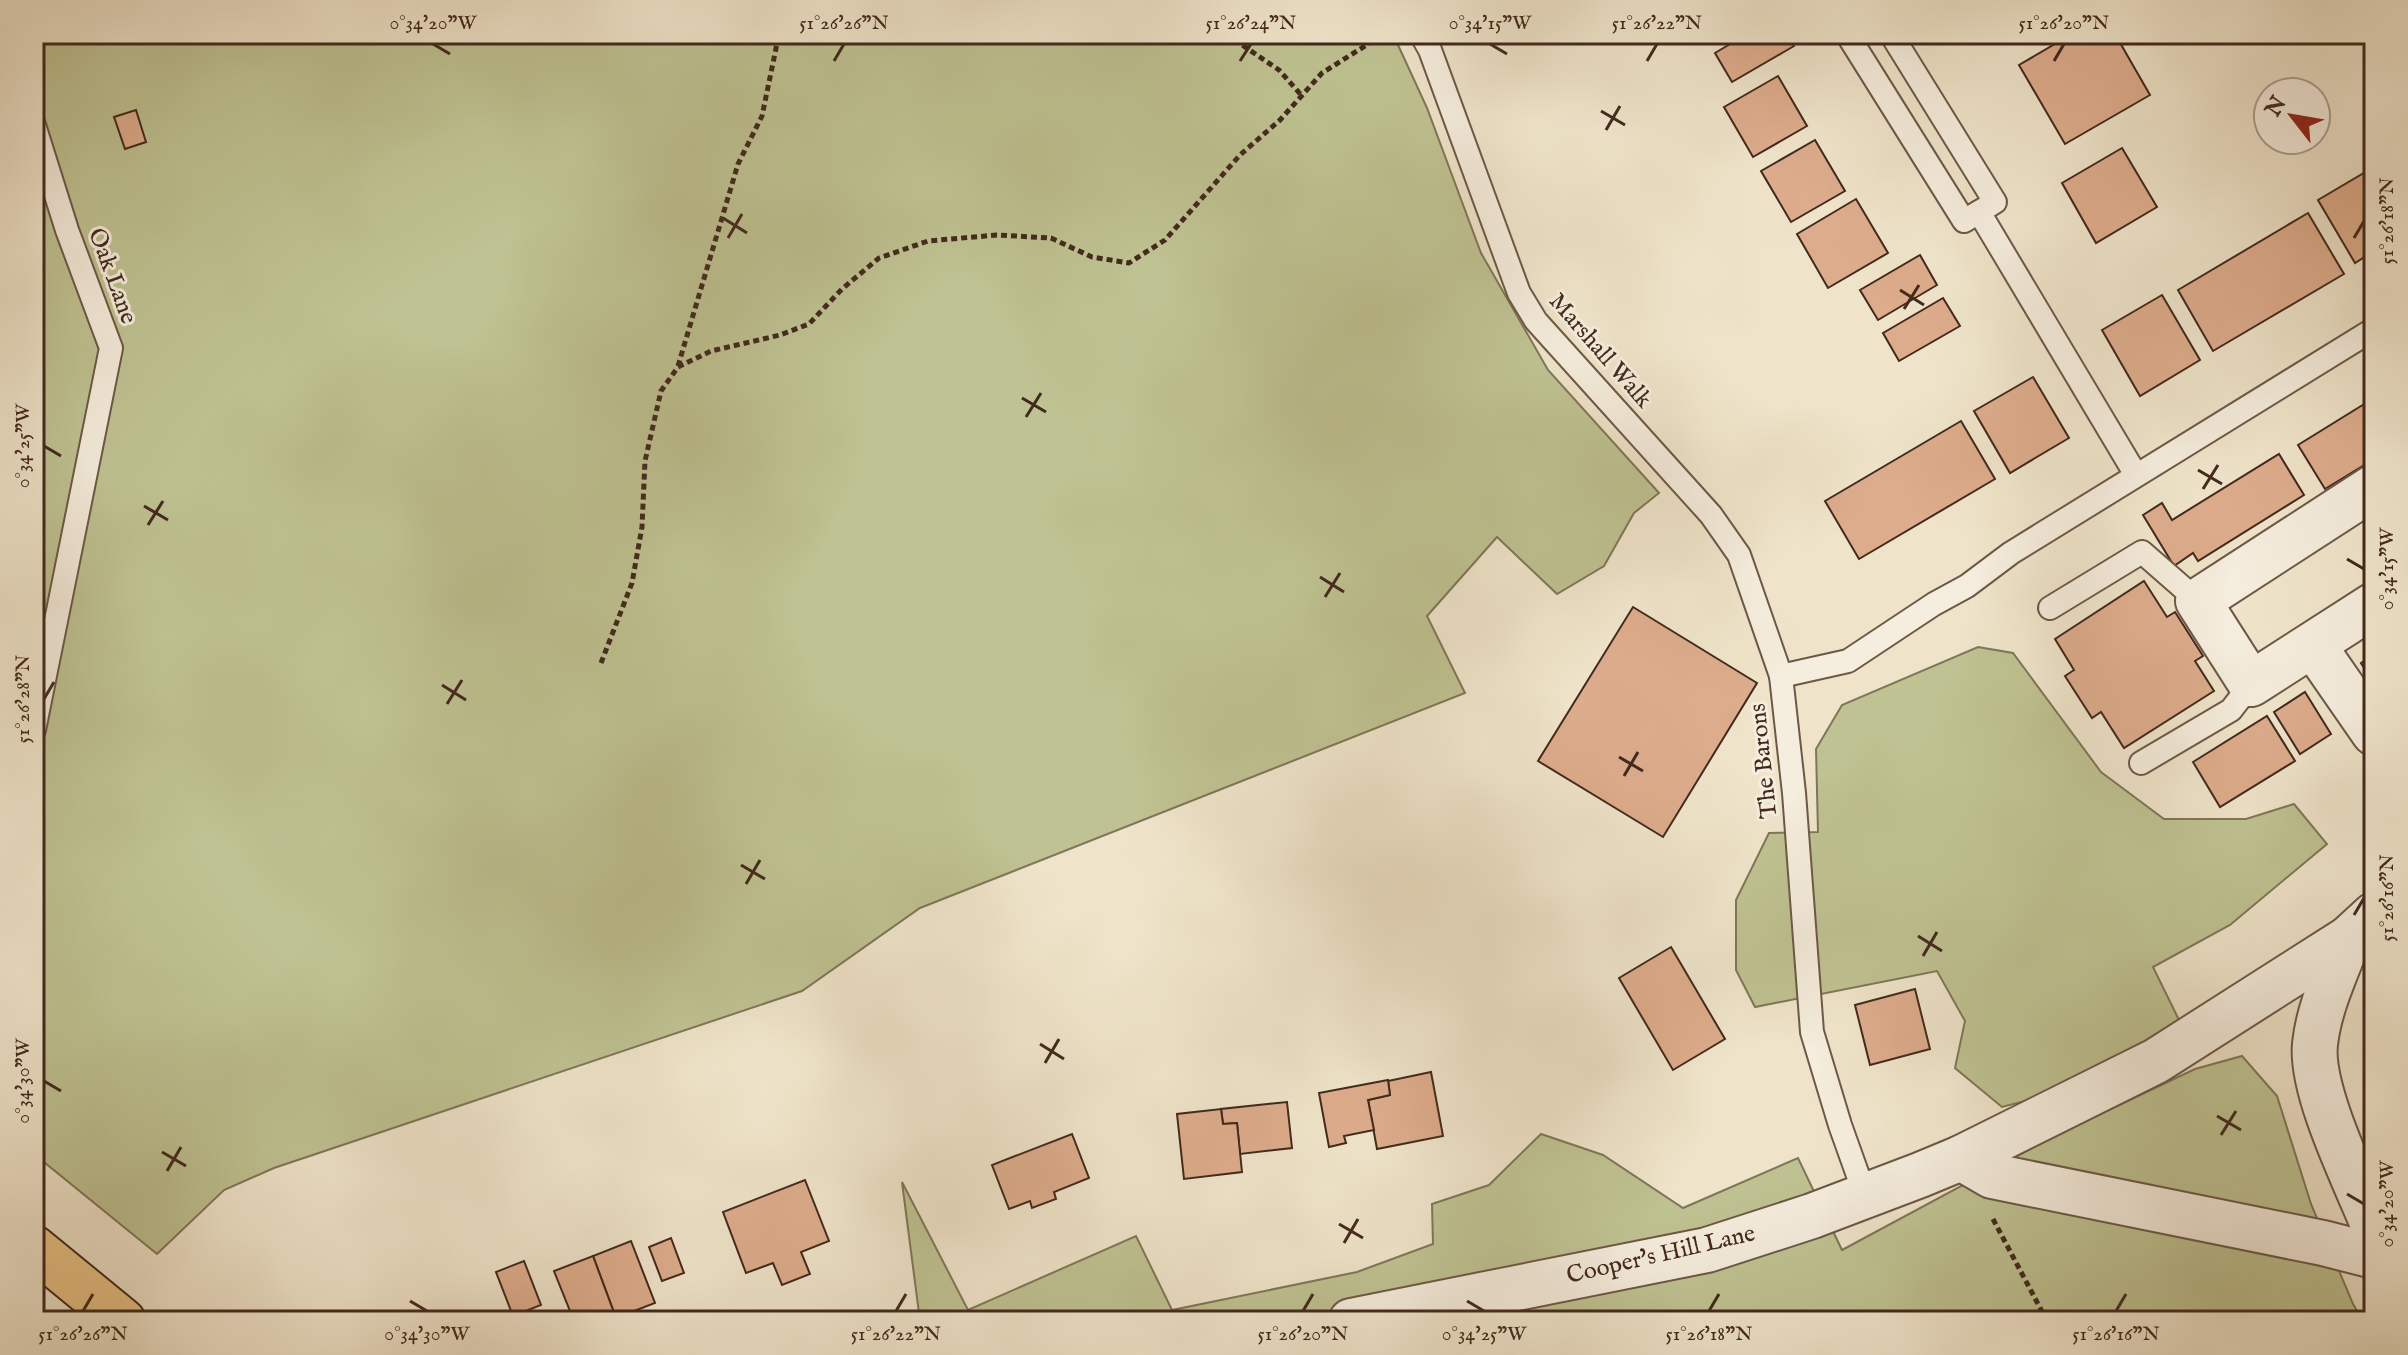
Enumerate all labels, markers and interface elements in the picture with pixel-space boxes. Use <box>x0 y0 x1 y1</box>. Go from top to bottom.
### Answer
text: 0°34'20"W <box>389 11 478 36</box>
text: 51°26'26"N <box>799 11 889 36</box>
text: 51°26'24"N <box>1206 11 1296 36</box>
text: 0°34'15"W <box>1449 11 1532 36</box>
text: 51°26'22"N <box>1612 11 1702 36</box>
text: 51°26'20"N <box>2019 11 2109 36</box>
north arrow <box>2252 76 2332 156</box>
text: N <box>2259 91 2293 123</box>
text: 51°26'18"N <box>2375 178 2400 264</box>
street label: Oak Lane <box>80 224 144 328</box>
street label: Marshall Walk <box>1541 287 1659 415</box>
text: 0°34'25"W <box>11 403 36 488</box>
text: 0°34'15"W <box>2375 527 2400 610</box>
text: 51°26'28"N <box>11 655 36 743</box>
street label: The Barons <box>1743 702 1785 820</box>
text: 51°26'16"N <box>2375 854 2400 942</box>
text: 0°34'30"W <box>11 1037 36 1124</box>
text: 0°34'20"W <box>2375 1159 2400 1248</box>
street label: Cooper's Hill Lane <box>1564 1218 1758 1292</box>
text: 51°26'26"N <box>38 1322 128 1347</box>
text: 0°34'30"W <box>384 1322 471 1347</box>
text: 51°26'22"N <box>851 1322 941 1347</box>
text: 51°26'20"N <box>1258 1322 1348 1347</box>
text: 0°34'25"W <box>1442 1322 1527 1347</box>
text: 51°26'18"N <box>1666 1322 1752 1347</box>
text: 51°26'16"N <box>2072 1322 2160 1347</box>

